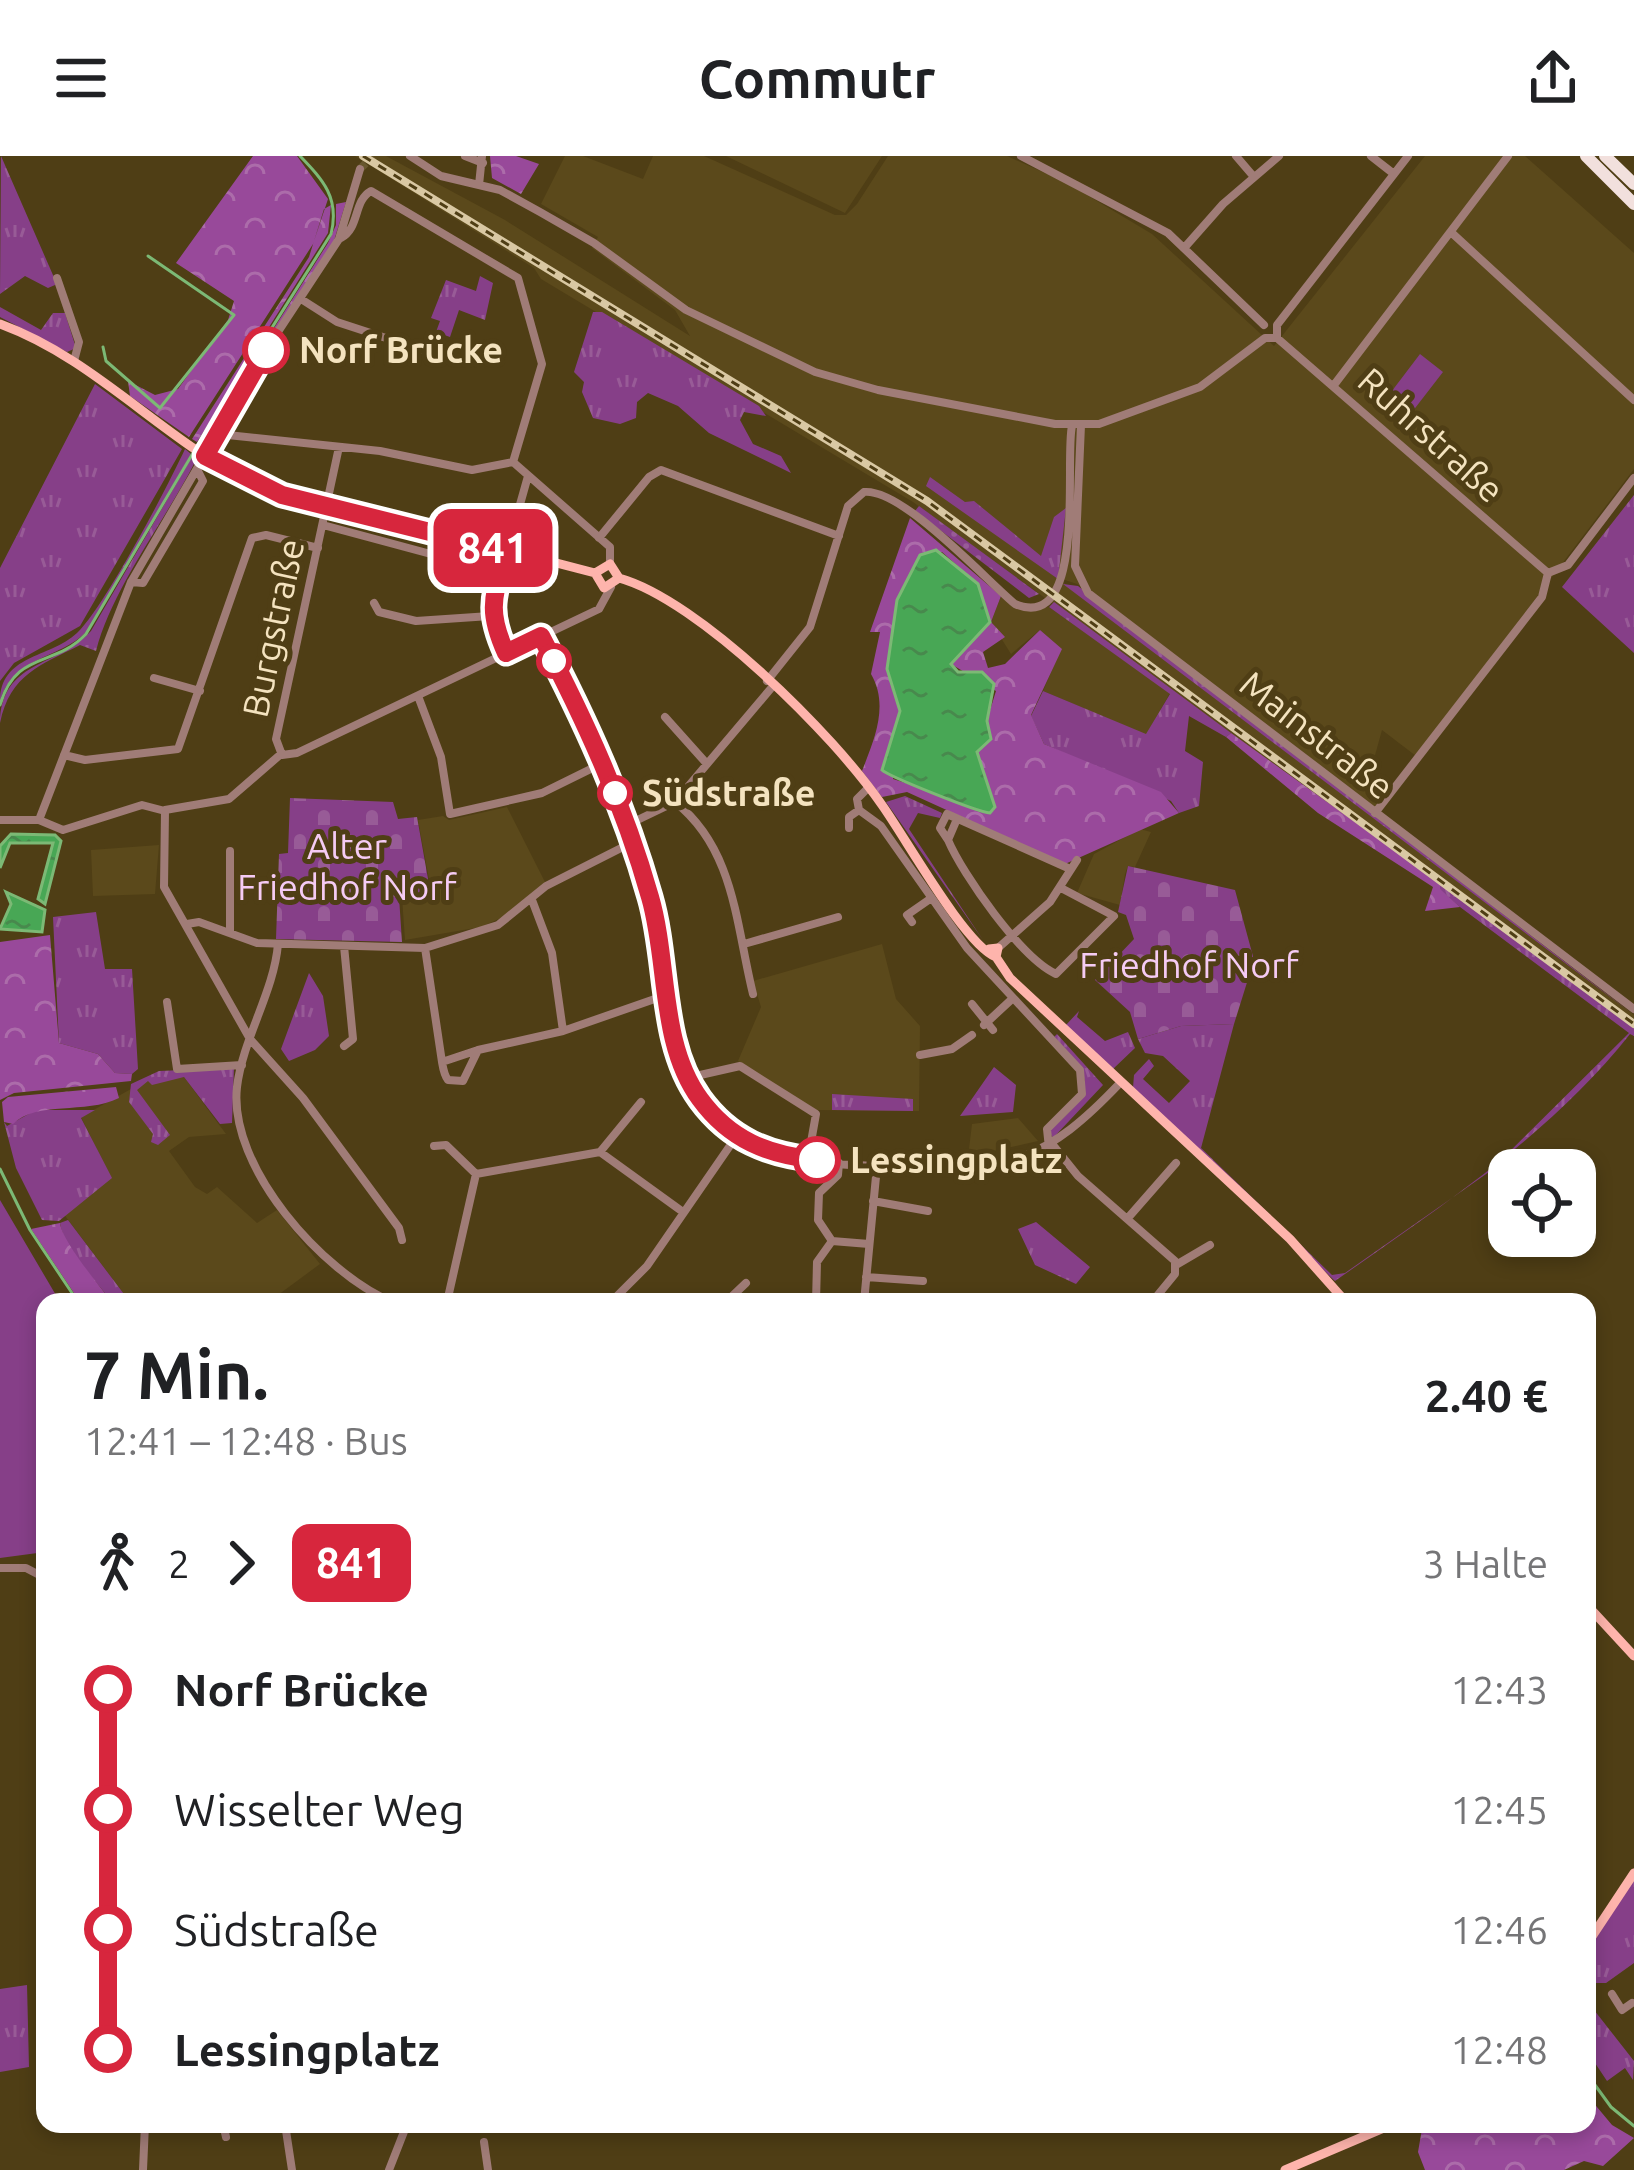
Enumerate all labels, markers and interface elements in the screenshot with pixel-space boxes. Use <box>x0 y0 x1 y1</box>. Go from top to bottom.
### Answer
icon: menu <box>48 45 114 111</box>
icon: share <box>1520 45 1586 111</box>
text: Commutr <box>699 48 935 108</box>
marker: Norf Brücke <box>244 328 288 372</box>
place label: Norf Brücke <box>299 329 503 370</box>
street label: Ruhrstraße <box>1350 359 1512 510</box>
line badge: 841 <box>424 509 562 587</box>
text: 841 <box>457 524 529 571</box>
street label: Burgstraße <box>234 535 311 721</box>
unlabelled marker <box>538 645 570 677</box>
street label: Mainstraße <box>1233 662 1402 807</box>
place label: Südstraße <box>642 772 816 813</box>
marker: Südstraße <box>599 777 631 809</box>
park label: Alter Friedhof Norf <box>237 825 457 907</box>
park label: Friedhof Norf <box>1079 944 1299 985</box>
marker: Lessingplatz <box>795 1138 839 1182</box>
place label: Lessingplatz <box>850 1139 1062 1180</box>
map controls <box>1488 1149 1596 1257</box>
button: locate <box>1488 1149 1596 1257</box>
text: 7 Min. <box>84 1337 269 1411</box>
text: 2.40 € <box>1425 1370 1548 1421</box>
text: 12:41 – 12:48 · Bus <box>84 1419 408 1462</box>
icon: walk <box>84 1530 150 1596</box>
icon: forward <box>208 1530 274 1596</box>
text: 841 <box>316 1539 387 1586</box>
text: 2 <box>168 1542 190 1585</box>
text: 3 Halte <box>1423 1542 1548 1585</box>
text: Norf Brücke <box>174 1664 429 1715</box>
text: 12:43 <box>1450 1668 1548 1711</box>
text: Wisselter Weg <box>174 1784 465 1835</box>
text: 12:45 <box>1450 1788 1548 1831</box>
text: Südstraße <box>174 1904 379 1955</box>
text: 12:46 <box>1450 1908 1548 1951</box>
text: Lessingplatz <box>174 2024 440 2075</box>
text: 12:48 <box>1450 2028 1548 2071</box>

